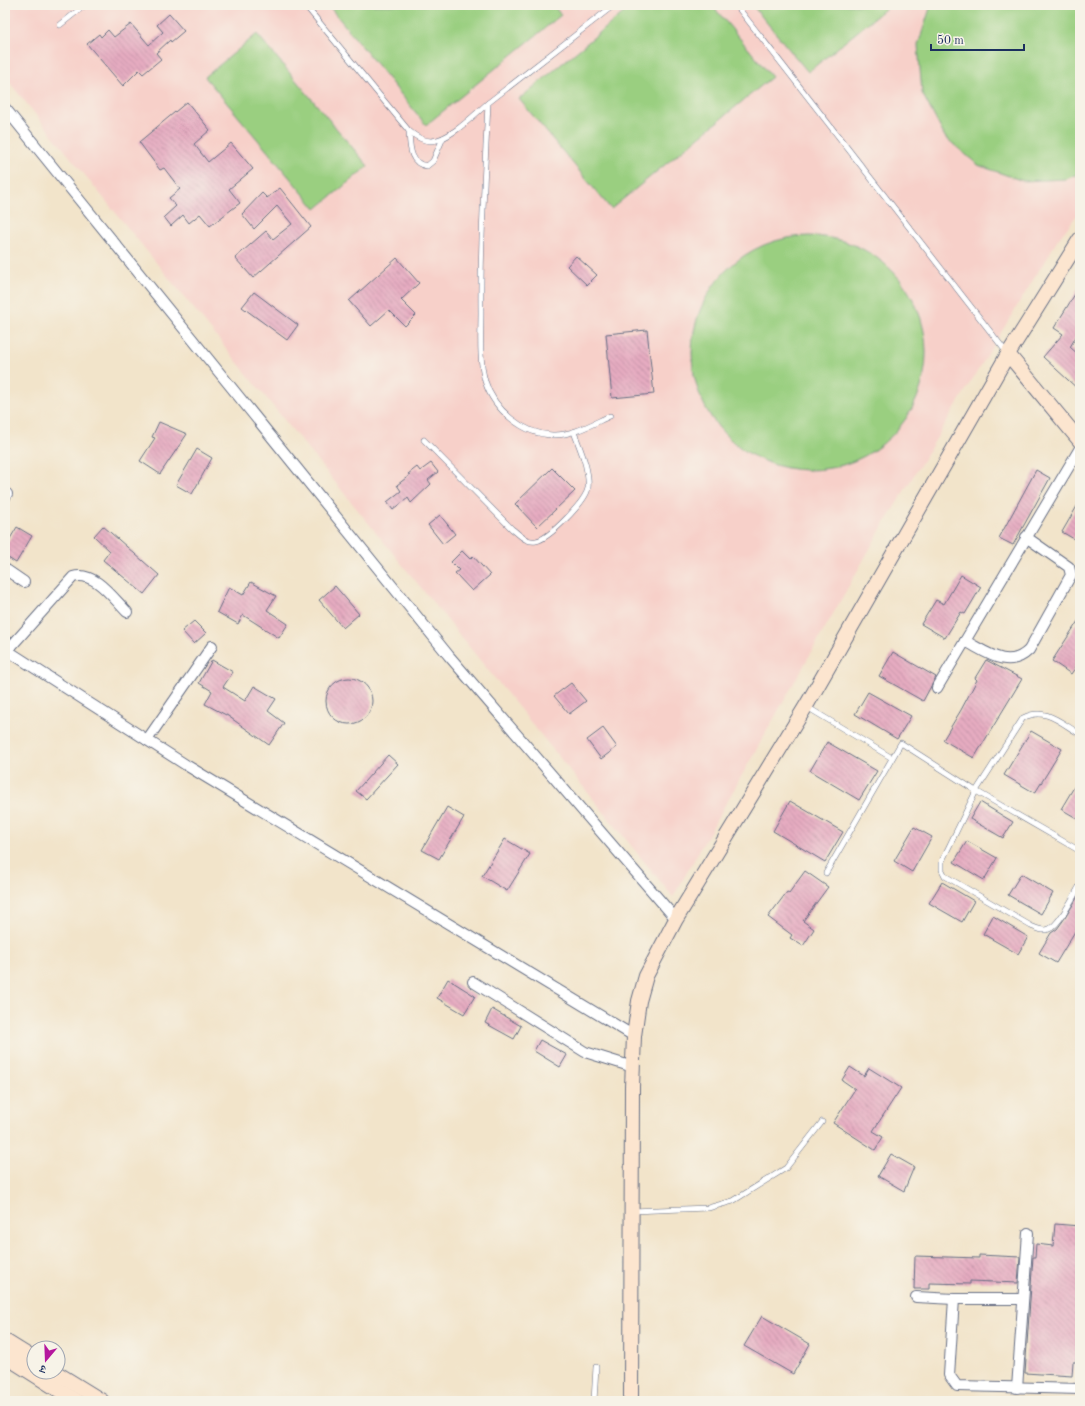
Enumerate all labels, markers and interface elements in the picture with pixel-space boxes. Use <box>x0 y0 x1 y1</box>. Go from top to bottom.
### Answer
scale bar <box>931 26 1024 52</box>
text: 50 m <box>937 34 964 47</box>
north arrow <box>26 1340 66 1380</box>
text: उ <box>37 1361 49 1374</box>

